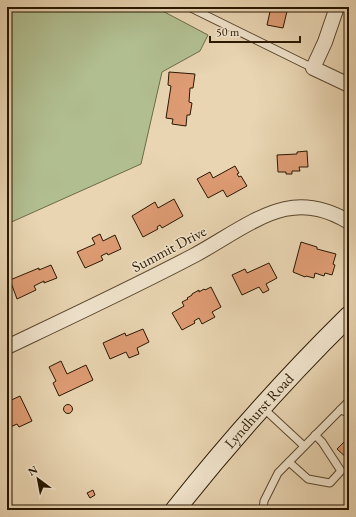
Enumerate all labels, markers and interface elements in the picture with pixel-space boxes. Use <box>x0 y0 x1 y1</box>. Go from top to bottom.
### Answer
scale bar <box>210 18 300 44</box>
text: 50 m <box>216 24 240 40</box>
street label: Summit Drive <box>128 221 209 276</box>
street label: Lyndhurst Road <box>220 369 298 452</box>
north arrow <box>18 459 58 499</box>
text: N <box>25 462 40 479</box>

